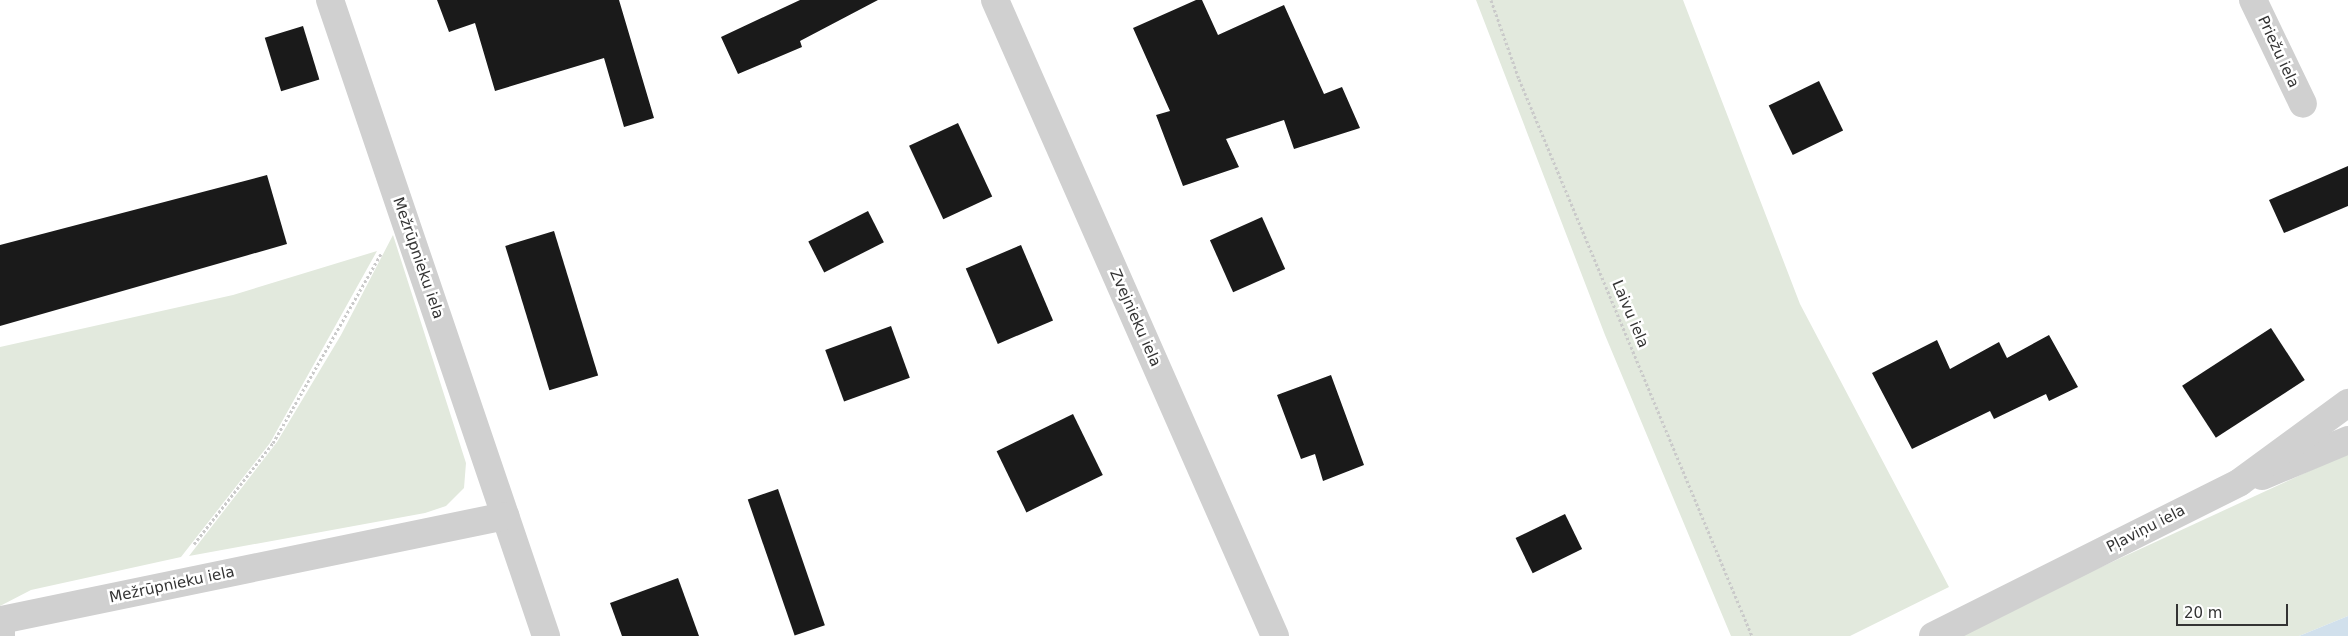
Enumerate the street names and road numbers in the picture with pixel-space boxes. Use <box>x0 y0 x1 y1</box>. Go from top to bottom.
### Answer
street label: Priežu iela <box>2254 13 2302 91</box>
street label: Mežrūpnieku iela <box>389 195 447 321</box>
street label: Zvejnieku iela <box>1105 267 1165 369</box>
street label: Laivu iela <box>1608 278 1652 350</box>
street label: Pļaviņu iela <box>2104 501 2188 557</box>
street label: Mežrūpnieku iela <box>108 563 236 607</box>

